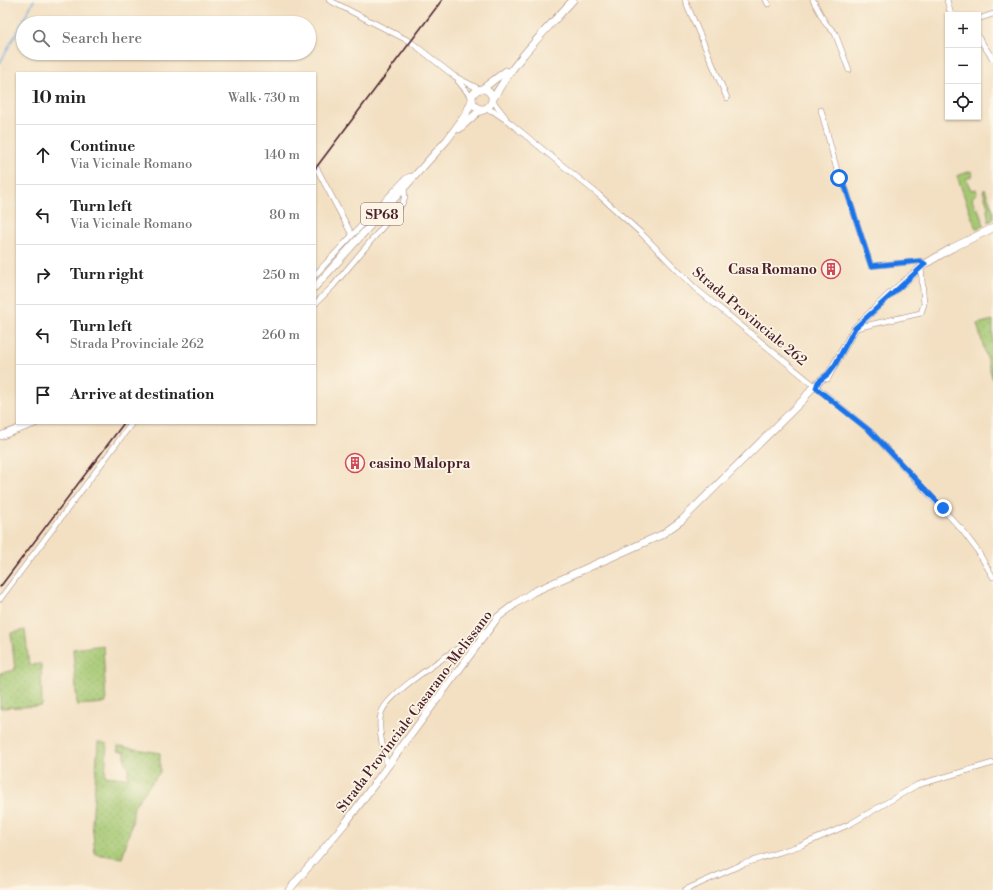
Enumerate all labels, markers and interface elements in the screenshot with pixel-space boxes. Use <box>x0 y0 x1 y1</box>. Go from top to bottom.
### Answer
map controls <box>945 12 981 120</box>
button: + <box>945 12 981 48</box>
search box <box>16 16 316 60</box>
icon: search <box>30 27 52 49</box>
text: Search here <box>62 29 142 48</box>
button: − <box>945 48 981 84</box>
button: locate <box>945 84 981 120</box>
text: 10 min <box>32 87 86 109</box>
text: Walk · 730 m <box>228 90 300 106</box>
text: Continue <box>70 137 135 156</box>
icon: ahead <box>32 144 54 166</box>
text: 140 m <box>264 147 300 163</box>
text: Via Vicinale Romano <box>70 156 192 172</box>
route start <box>830 169 848 187</box>
text: Turn left <box>70 197 132 216</box>
road number: SP68 <box>361 203 403 225</box>
icon: left <box>32 204 54 226</box>
text: 80 m <box>269 207 300 223</box>
text: Via Vicinale Romano <box>70 216 192 232</box>
building icon: Casa Romano <box>820 258 842 280</box>
place label: Casa Romano <box>728 261 817 279</box>
street label: Strada Provinciale 262 <box>688 263 810 370</box>
icon: right <box>32 264 54 286</box>
text: Turn right <box>70 265 144 284</box>
text: 250 m <box>263 267 300 283</box>
text: Turn left <box>70 317 132 336</box>
icon: left <box>32 324 54 346</box>
text: 260 m <box>262 327 300 343</box>
text: Strada Provinciale 262 <box>70 336 204 352</box>
icon: arrive <box>32 384 54 406</box>
text: Arrive at destination <box>70 385 214 404</box>
building icon: casino Malopra <box>344 452 366 474</box>
place label: casino Malopra <box>369 455 471 473</box>
route end <box>934 499 952 517</box>
street label: Strada Provinciale Casarano-Melissano <box>333 607 497 816</box>

